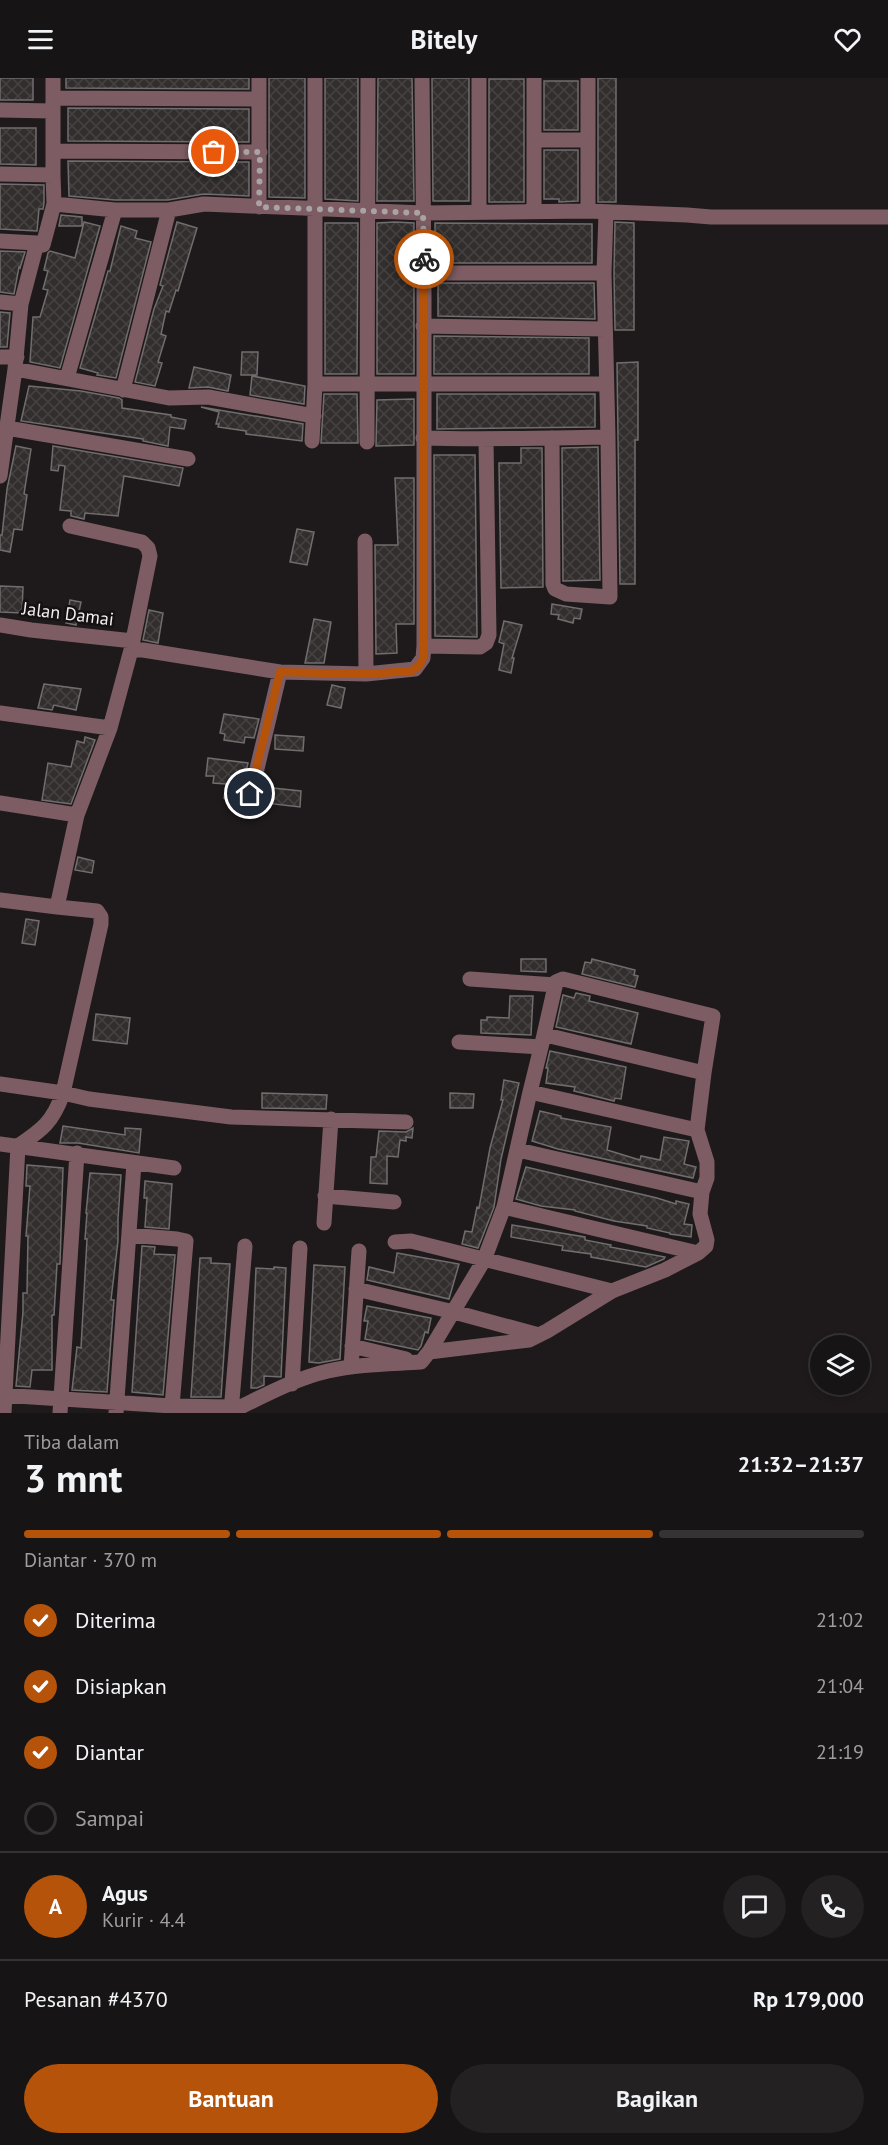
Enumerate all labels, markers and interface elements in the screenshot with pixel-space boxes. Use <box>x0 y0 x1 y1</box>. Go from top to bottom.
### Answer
text: Bitely <box>410 22 478 56</box>
icon: menu <box>24 23 57 56</box>
icon: heart <box>831 23 864 56</box>
pin <box>188 126 239 177</box>
icon: bag <box>197 135 230 168</box>
courier <box>394 229 454 289</box>
icon: bike <box>408 243 441 276</box>
street label: Jalan Damai <box>20 596 115 631</box>
pin <box>224 768 275 819</box>
icon: home <box>233 777 266 810</box>
map controls <box>810 1335 870 1395</box>
button: layers <box>810 1335 870 1395</box>
text: Tiba dalam <box>24 1429 119 1455</box>
text: 21:32–21:37 <box>738 1450 864 1478</box>
text: 3 mnt <box>24 1452 122 1503</box>
text: Diantar · 370 m <box>24 1547 157 1573</box>
icon: check <box>24 1604 57 1637</box>
text: Diterima <box>75 1606 156 1634</box>
text: 21:02 <box>816 1607 864 1633</box>
icon: check <box>24 1670 57 1703</box>
text: Disiapkan <box>75 1672 167 1700</box>
text: 21:04 <box>816 1673 864 1699</box>
icon: check <box>24 1736 57 1769</box>
text: Diantar <box>75 1738 144 1766</box>
text: 21:19 <box>816 1739 864 1765</box>
text: Sampai <box>75 1804 144 1832</box>
button: chat <box>723 1875 786 1938</box>
button: phone <box>801 1875 864 1938</box>
text: Agus <box>102 1879 148 1907</box>
text: A <box>49 1892 62 1920</box>
text: Kurir · 4.4 <box>102 1907 185 1933</box>
text: Pesanan #4370 <box>24 1985 168 2013</box>
text: Rp 179,000 <box>753 1985 864 2013</box>
button: Bantuan <box>24 2064 438 2133</box>
button: Bagikan <box>450 2064 864 2133</box>

